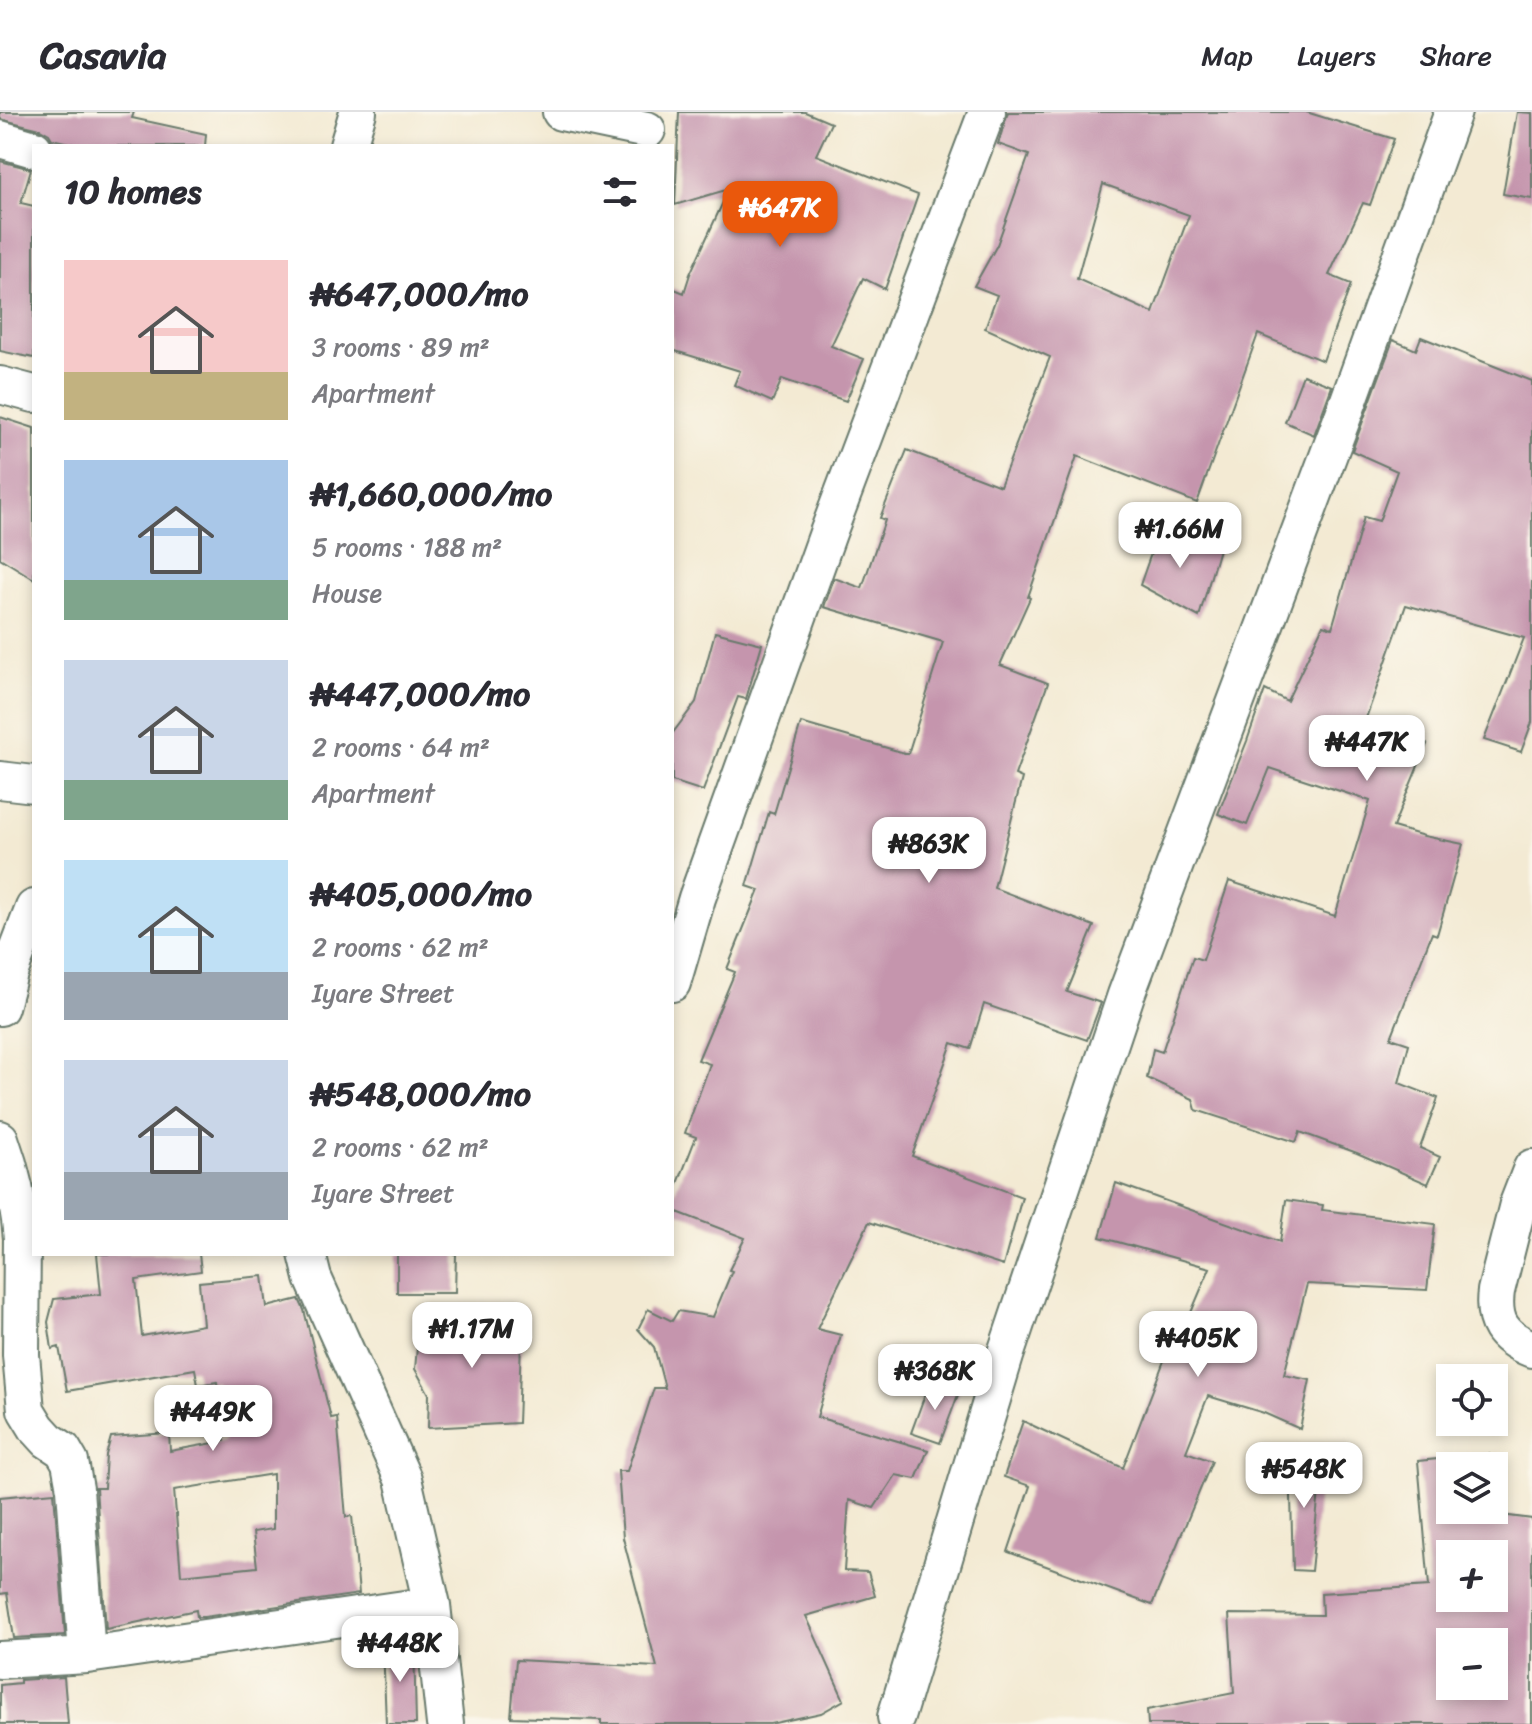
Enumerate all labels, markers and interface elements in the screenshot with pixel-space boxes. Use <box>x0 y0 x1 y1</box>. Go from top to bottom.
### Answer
text: Casavia <box>40 22 167 89</box>
text: Map <box>1201 31 1253 80</box>
text: Layers <box>1297 31 1376 80</box>
text: Share <box>1420 31 1492 80</box>
text: 10 homes <box>64 162 202 222</box>
icon: filters <box>598 170 642 214</box>
pin: ₦647K <box>724 181 836 249</box>
text: ₦647K <box>741 184 819 230</box>
text: ₦647,000/mo <box>312 264 528 324</box>
icon: home <box>128 292 224 388</box>
text: 3 rooms · 89 m² <box>312 324 490 370</box>
text: Apartment <box>312 370 435 416</box>
text: ₦1,660,000/mo <box>312 464 552 524</box>
icon: home <box>128 492 224 588</box>
pin: ₦1.66M <box>1115 502 1245 570</box>
text: ₦1.66M <box>1136 505 1224 551</box>
text: 5 rooms · 188 m² <box>312 524 502 570</box>
text: House <box>312 570 382 616</box>
text: ₦447,000/mo <box>312 664 530 724</box>
icon: home <box>128 692 224 788</box>
pin: ₦447K <box>1311 715 1423 783</box>
text: ₦447K <box>1327 718 1407 764</box>
text: 2 rooms · 64 m² <box>312 724 490 770</box>
text: Apartment <box>312 770 435 816</box>
pin: ₦863K <box>873 817 985 885</box>
text: ₦863K <box>890 820 968 866</box>
text: ₦405,000/mo <box>312 864 532 924</box>
icon: home <box>128 892 224 988</box>
text: 2 rooms · 62 m² <box>312 924 489 970</box>
text: Iyare Street <box>312 970 454 1016</box>
text: ₦548,000/mo <box>312 1064 531 1124</box>
icon: home <box>128 1092 224 1188</box>
text: 2 rooms · 62 m² <box>312 1124 489 1170</box>
text: Iyare Street <box>312 1170 454 1216</box>
pin: ₦1.17M <box>407 1302 537 1370</box>
text: ₦1.17M <box>430 1305 514 1351</box>
pin: ₦405K <box>1142 1311 1254 1379</box>
text: ₦405K <box>1157 1314 1239 1360</box>
pin: ₦368K <box>879 1344 991 1412</box>
text: ₦368K <box>896 1347 974 1393</box>
map controls <box>1436 1364 1508 1700</box>
button: locate <box>1436 1364 1508 1436</box>
pin: ₦449K <box>157 1385 269 1453</box>
text: ₦449K <box>172 1388 254 1434</box>
pin: ₦548K <box>1248 1442 1360 1510</box>
text: ₦548K <box>1264 1445 1344 1491</box>
button: layers <box>1436 1452 1508 1524</box>
button: + <box>1436 1540 1508 1612</box>
pin: ₦448K <box>344 1616 456 1684</box>
text: ₦448K <box>359 1619 441 1665</box>
button: − <box>1436 1628 1508 1700</box>

